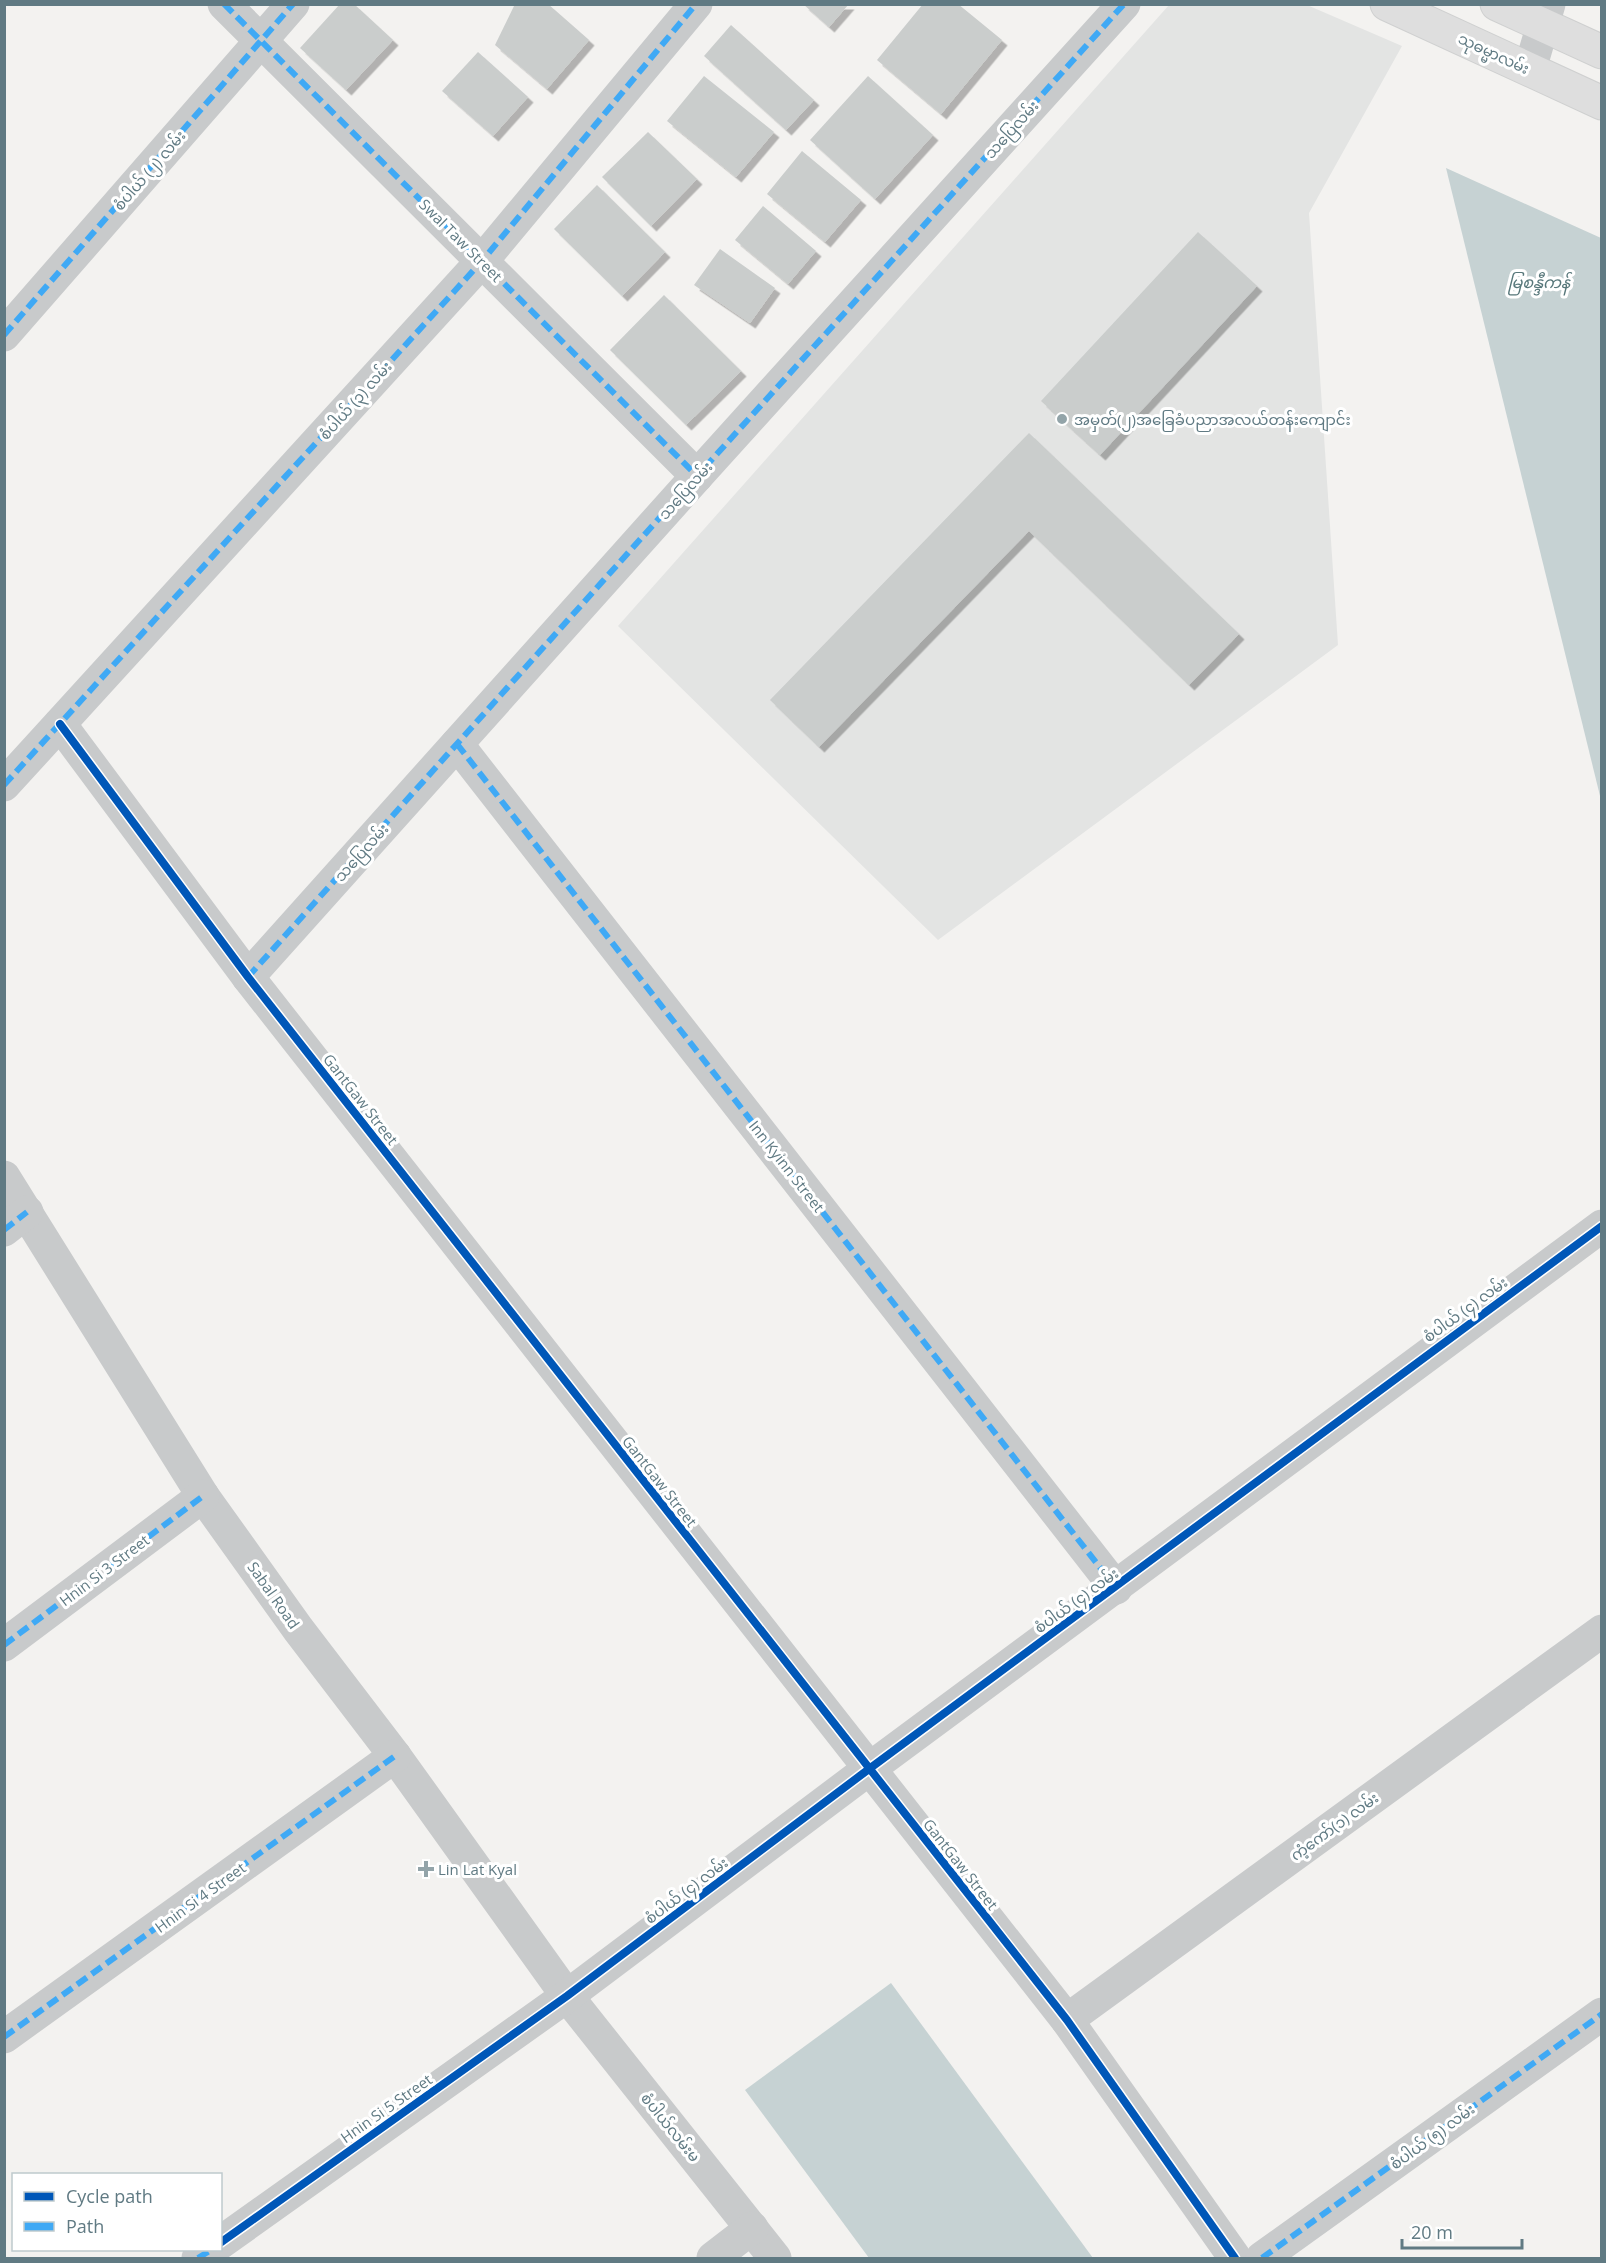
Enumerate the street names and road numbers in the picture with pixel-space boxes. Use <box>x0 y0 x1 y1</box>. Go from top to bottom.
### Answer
street label: သုဓမ္မာလမ်း <box>1454 28 1533 81</box>
street label: သပြေလမ်း <box>979 96 1045 164</box>
street label: စံပါယ် (၂) လမ်း <box>109 126 192 216</box>
street label: Swal Taw Street <box>415 194 507 286</box>
street label: စံပါယ် (၃) လမ်း <box>314 356 398 446</box>
street label: သပြေလမ်း <box>653 457 719 525</box>
street label: သပြေလမ်း <box>329 819 395 887</box>
street label: GantGaw Street <box>319 1049 403 1149</box>
street label: Inn Kyinn Street <box>745 1116 829 1216</box>
street label: စံပါယ် (၄) လမ်း <box>1419 1272 1513 1349</box>
street label: GantGaw Street <box>618 1431 702 1531</box>
street label: Hnin Si 3 Street <box>55 1530 153 1610</box>
street label: Sabal Road <box>244 1557 304 1633</box>
street label: စံပါယ် (၄) လမ်း <box>1030 1563 1124 1640</box>
street label: ကံ့ကော်(၁) လမ်း <box>1286 1787 1383 1866</box>
street label: GantGaw Street <box>919 1814 1003 1914</box>
street label: စံပါယ် (၄) လမ်း <box>640 1852 733 1930</box>
street label: Hnin Si 4 Street <box>151 1857 249 1937</box>
street label: Hnin Si 5 Street <box>336 2069 436 2147</box>
street label: စံပါယ်လမ်းမ <box>637 2088 705 2166</box>
street label: စံပါယ် (၅) လမ်း <box>1386 2098 1480 2176</box>

